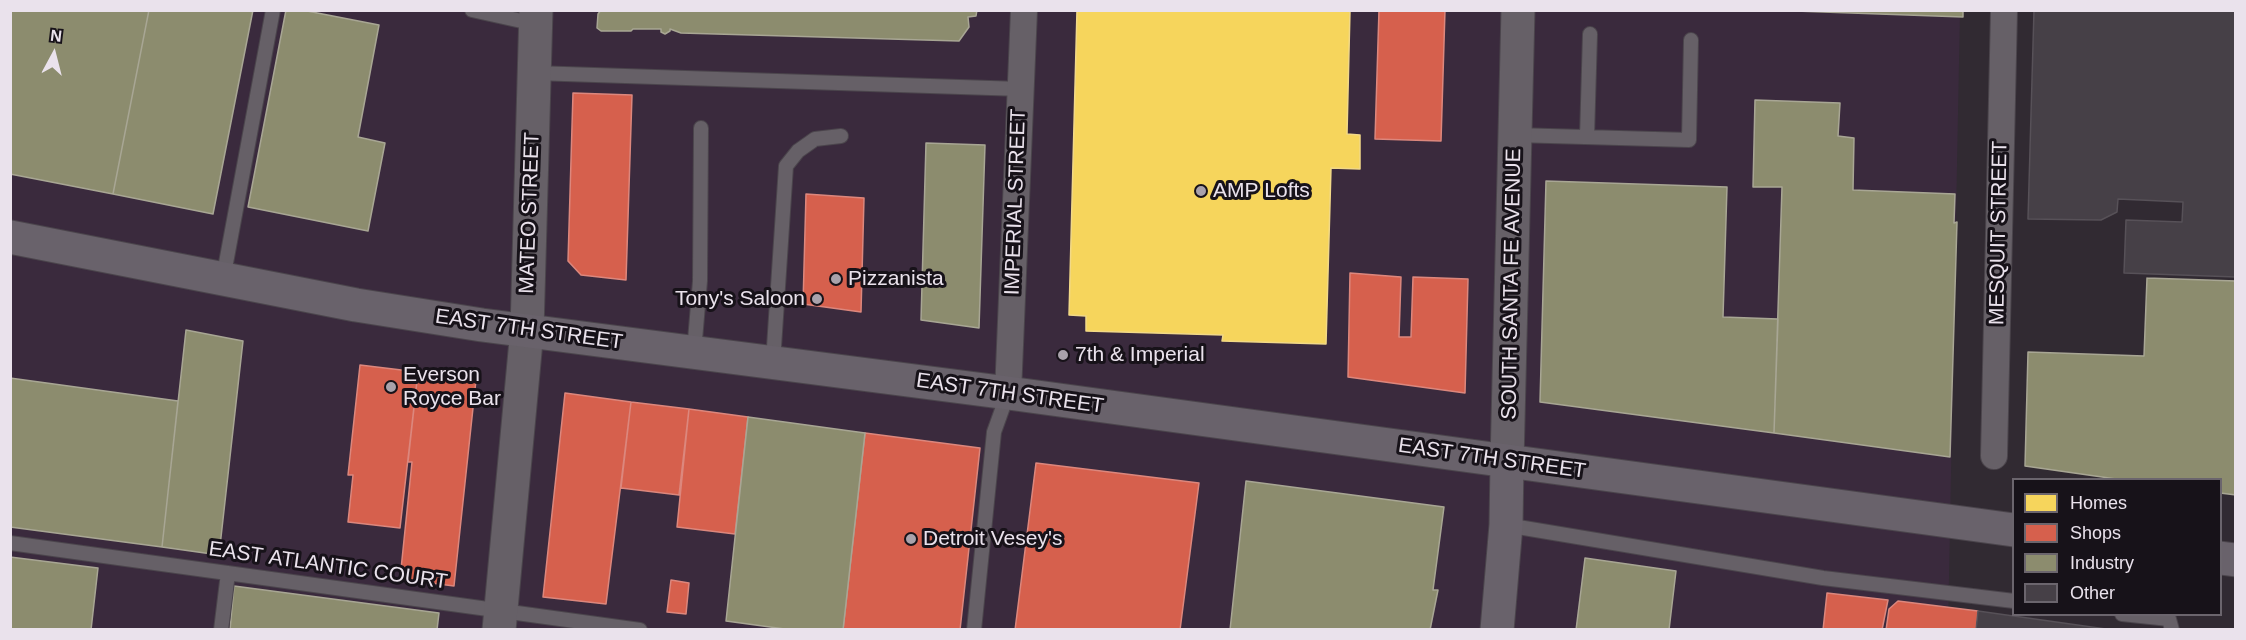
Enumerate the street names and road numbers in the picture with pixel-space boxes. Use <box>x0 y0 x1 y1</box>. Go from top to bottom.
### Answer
street label: IMPERIAL STREET <box>1000 108 1032 296</box>
street label: MATEO STREET <box>515 132 545 294</box>
street label: MESQUIT STREET <box>1985 141 2013 325</box>
street label: SOUTH SANTA FE AVENUE <box>1497 148 1527 420</box>
street label: EAST 7TH STREET <box>434 304 624 356</box>
street label: EAST 7TH STREET <box>915 368 1105 420</box>
street label: EAST 7TH STREET <box>1397 433 1587 485</box>
street label: EAST ATLANTIC COURT <box>207 537 449 595</box>

